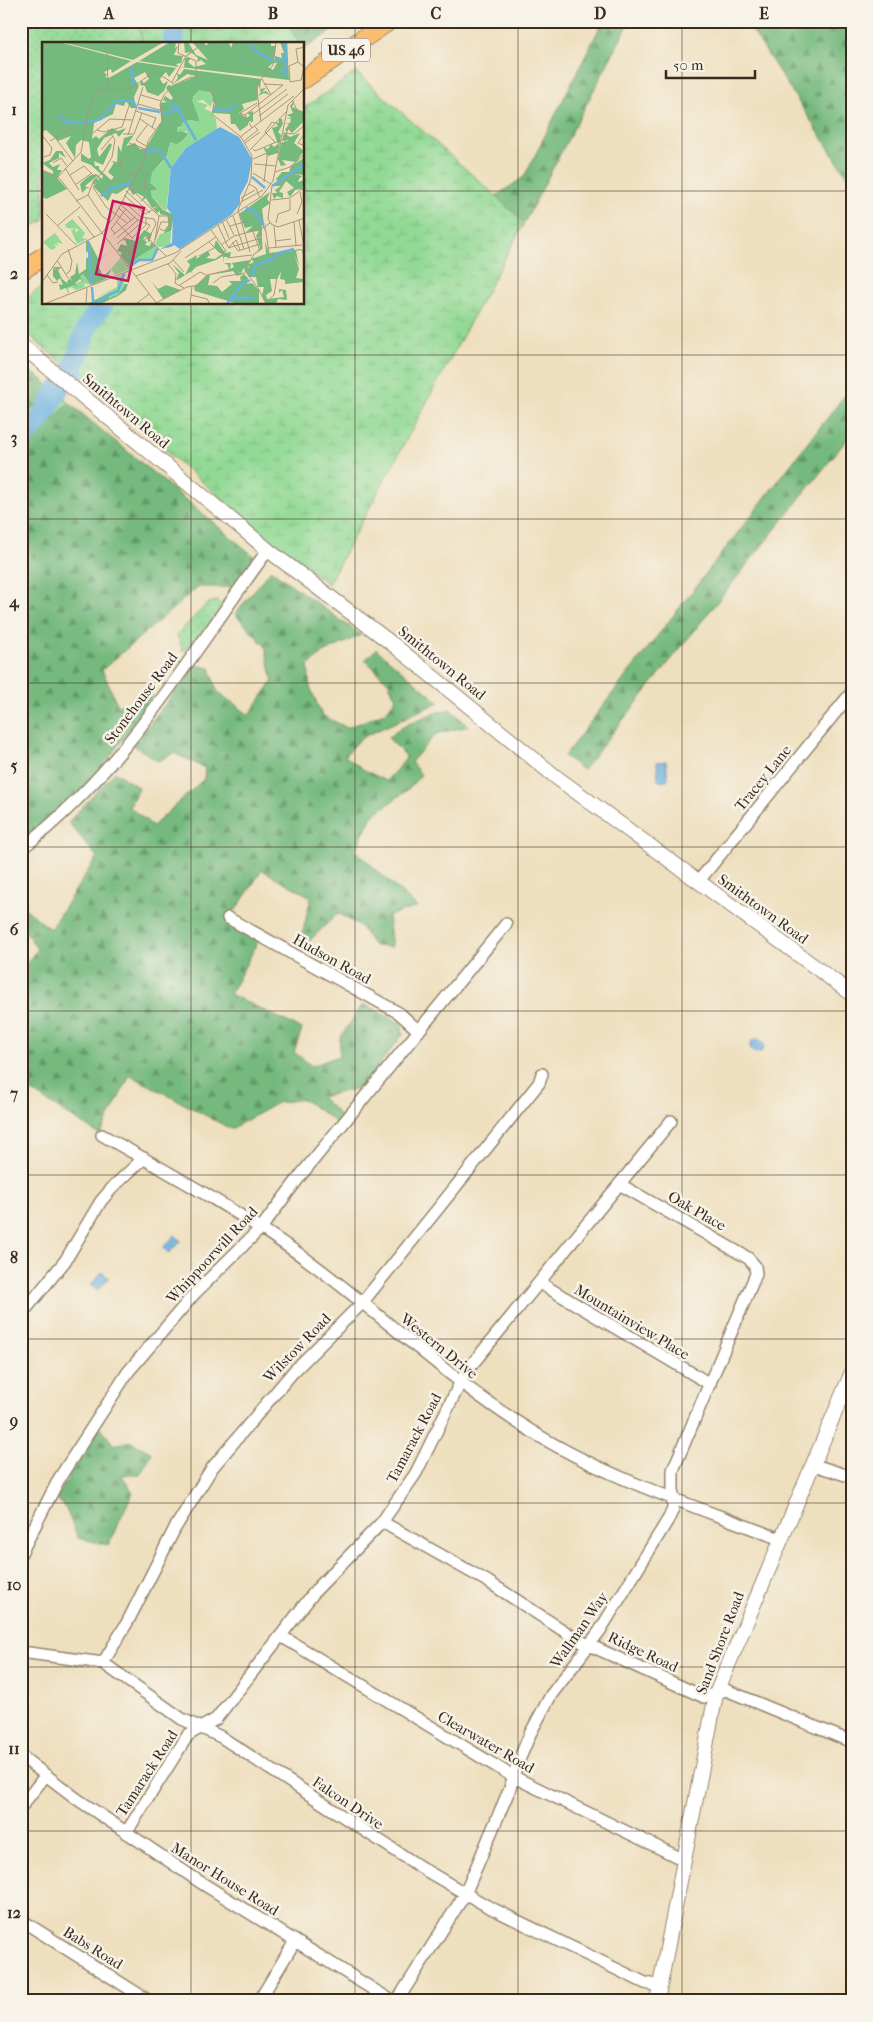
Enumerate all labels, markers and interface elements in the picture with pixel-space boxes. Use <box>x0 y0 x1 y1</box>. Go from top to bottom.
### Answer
text: A <box>103 4 115 23</box>
text: B <box>268 4 278 23</box>
text: C <box>431 4 442 23</box>
text: D <box>594 4 606 23</box>
text: E <box>759 4 769 23</box>
road number: US 46 <box>322 38 370 62</box>
inset map <box>42 42 305 305</box>
scale bar <box>666 48 754 80</box>
text: 50 m <box>673 56 704 74</box>
text: 1 <box>11 100 17 119</box>
text: 2 <box>10 264 18 283</box>
street label: Smithtown Road <box>79 370 174 453</box>
text: 3 <box>11 428 17 448</box>
text: 4 <box>8 592 20 612</box>
street label: Smithtown Road <box>395 622 490 704</box>
street label: Stonehouse Road <box>101 648 182 748</box>
street label: Tracey Lane <box>731 741 795 815</box>
text: 5 <box>11 756 18 775</box>
street label: Smithtown Road <box>714 870 812 948</box>
text: 6 <box>10 920 19 939</box>
street label: Hudson Road <box>290 930 375 988</box>
text: 7 <box>9 1084 18 1103</box>
street label: Oak Place <box>665 1187 730 1235</box>
street label: Whippoorwill Road <box>162 1202 262 1308</box>
text: 8 <box>10 1248 18 1267</box>
street label: Mountainview Place <box>571 1281 693 1364</box>
street label: Wilstow Road <box>259 1309 335 1387</box>
street label: Western Drive <box>396 1309 482 1383</box>
street label: Tamarack Road <box>383 1389 446 1486</box>
text: 9 <box>9 1411 18 1431</box>
text: 10 <box>7 1575 21 1594</box>
street label: Wallman Way <box>546 1588 612 1672</box>
street label: Sand Shore Road <box>692 1588 748 1697</box>
street label: Ridge Road <box>605 1628 682 1676</box>
street label: Clearwater Road <box>434 1707 538 1777</box>
street label: Tamarack Road <box>112 1726 182 1820</box>
text: 11 <box>8 1739 20 1758</box>
street label: Falcon Drive <box>309 1773 387 1834</box>
street label: Manor House Road <box>168 1839 283 1920</box>
text: 12 <box>7 1903 21 1922</box>
street label: Babs Road <box>60 1923 127 1974</box>

